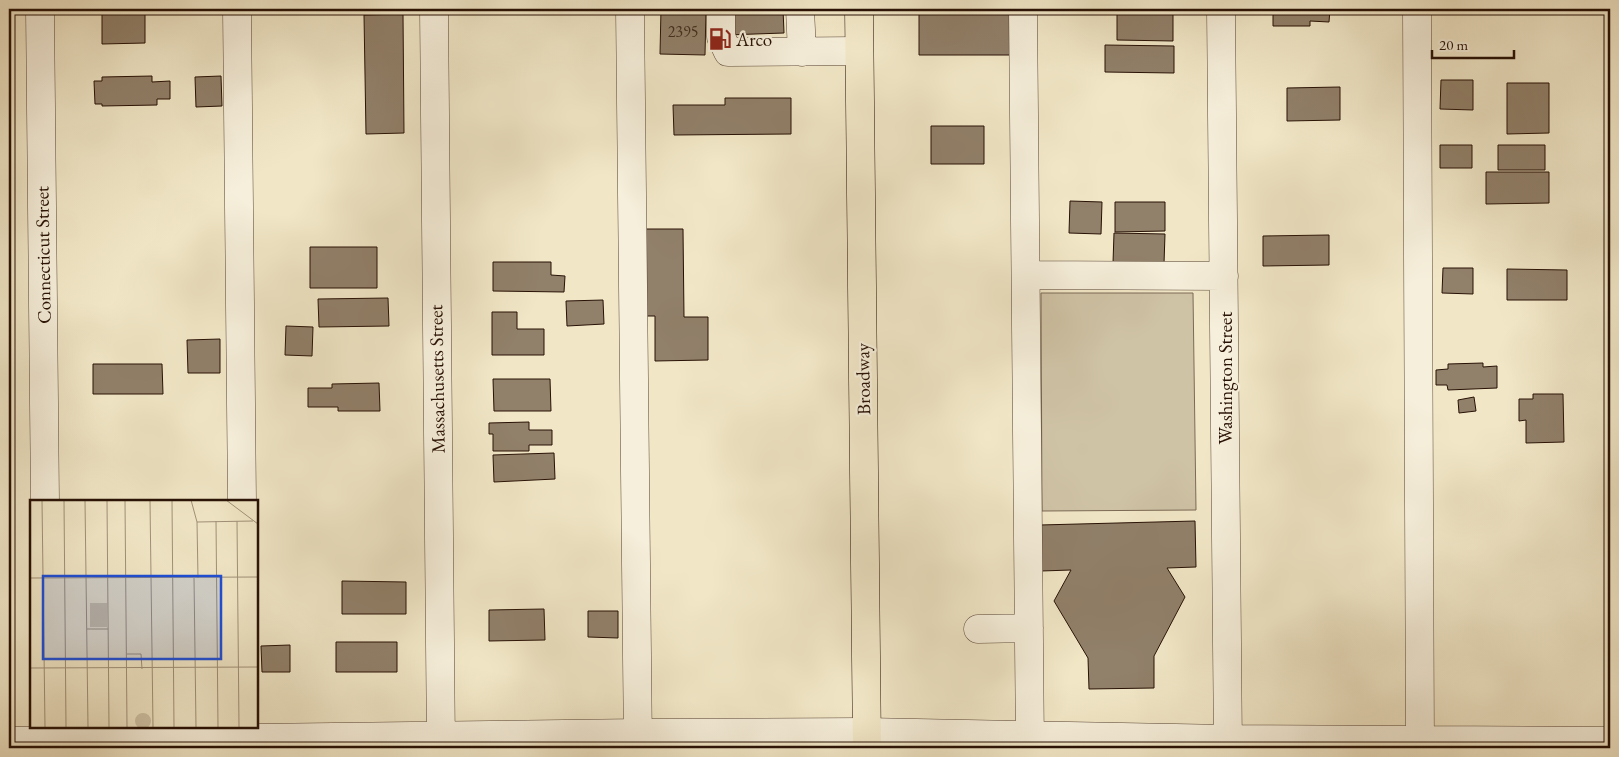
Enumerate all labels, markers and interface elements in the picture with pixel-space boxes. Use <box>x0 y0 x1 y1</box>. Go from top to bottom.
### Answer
house number: 2395 <box>668 21 698 42</box>
fuel station icon: Arco <box>707 26 733 52</box>
place label: Arco <box>735 27 772 52</box>
scale bar <box>1432 28 1514 60</box>
text: 20 m <box>1439 35 1468 54</box>
street label: Connecticut Street <box>29 186 57 324</box>
street label: Massachusetts Street <box>423 304 451 454</box>
street label: Washington Street <box>1213 312 1238 444</box>
street label: Broadway <box>850 342 876 415</box>
inset map <box>30 500 258 727</box>

